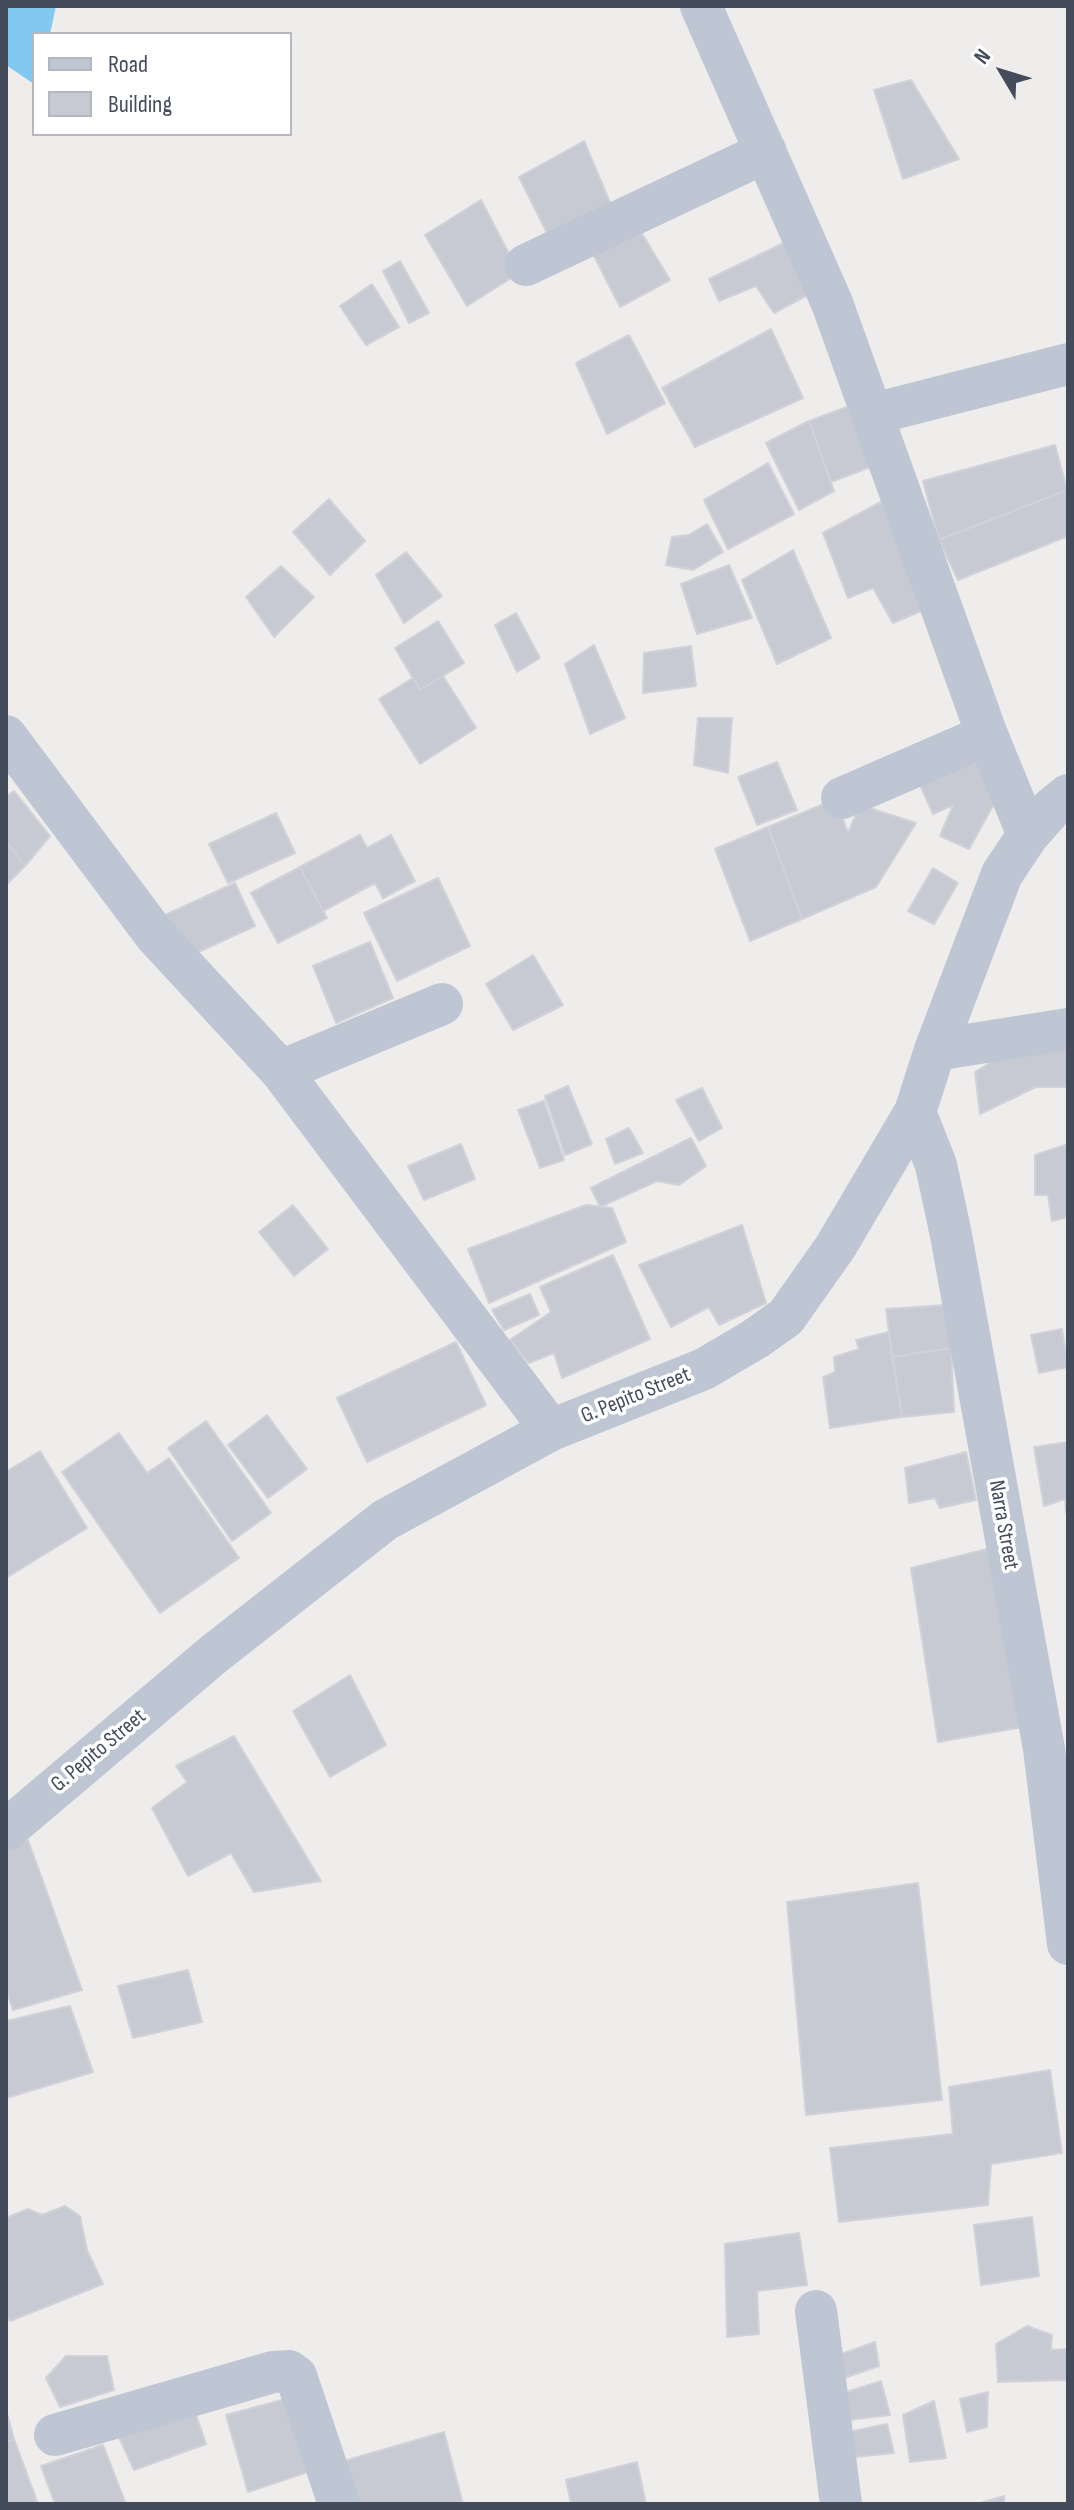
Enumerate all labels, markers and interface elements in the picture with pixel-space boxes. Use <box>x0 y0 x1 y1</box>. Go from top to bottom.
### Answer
legend <box>32 32 292 136</box>
north arrow <box>962 32 1042 112</box>
text: N <box>968 44 997 70</box>
text: Road <box>108 50 148 79</box>
text: Building <box>108 90 172 119</box>
street label: G. Pepito Street <box>577 1362 695 1430</box>
street label: Narra Street <box>982 1478 1024 1572</box>
street label: G. Pepito Street <box>46 1704 152 1798</box>

